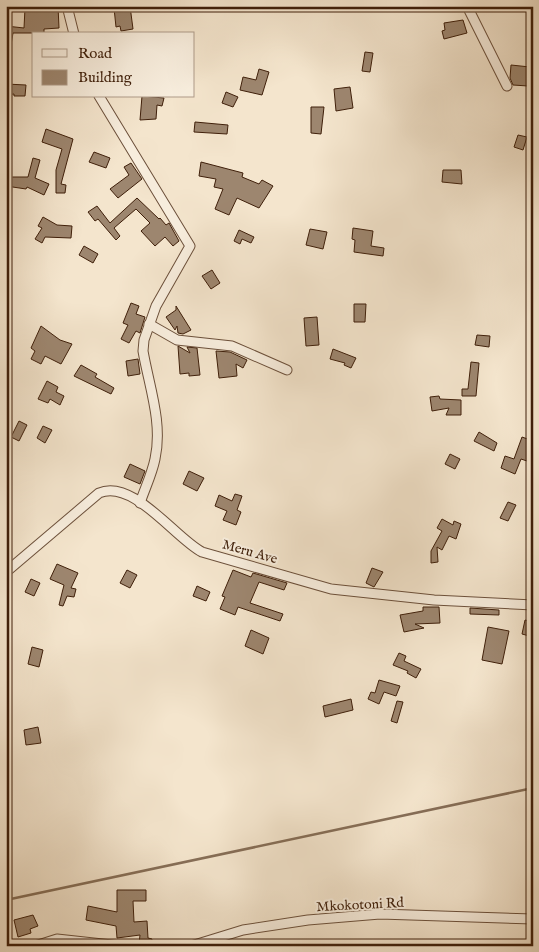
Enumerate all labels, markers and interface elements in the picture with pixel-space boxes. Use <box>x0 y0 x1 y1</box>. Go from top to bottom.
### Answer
legend <box>32 32 195 98</box>
text: Road <box>78 44 113 63</box>
text: Building <box>78 68 133 87</box>
street label: Meru Ave <box>220 536 280 569</box>
street label: Mkokotoni Rd <box>316 894 405 916</box>

